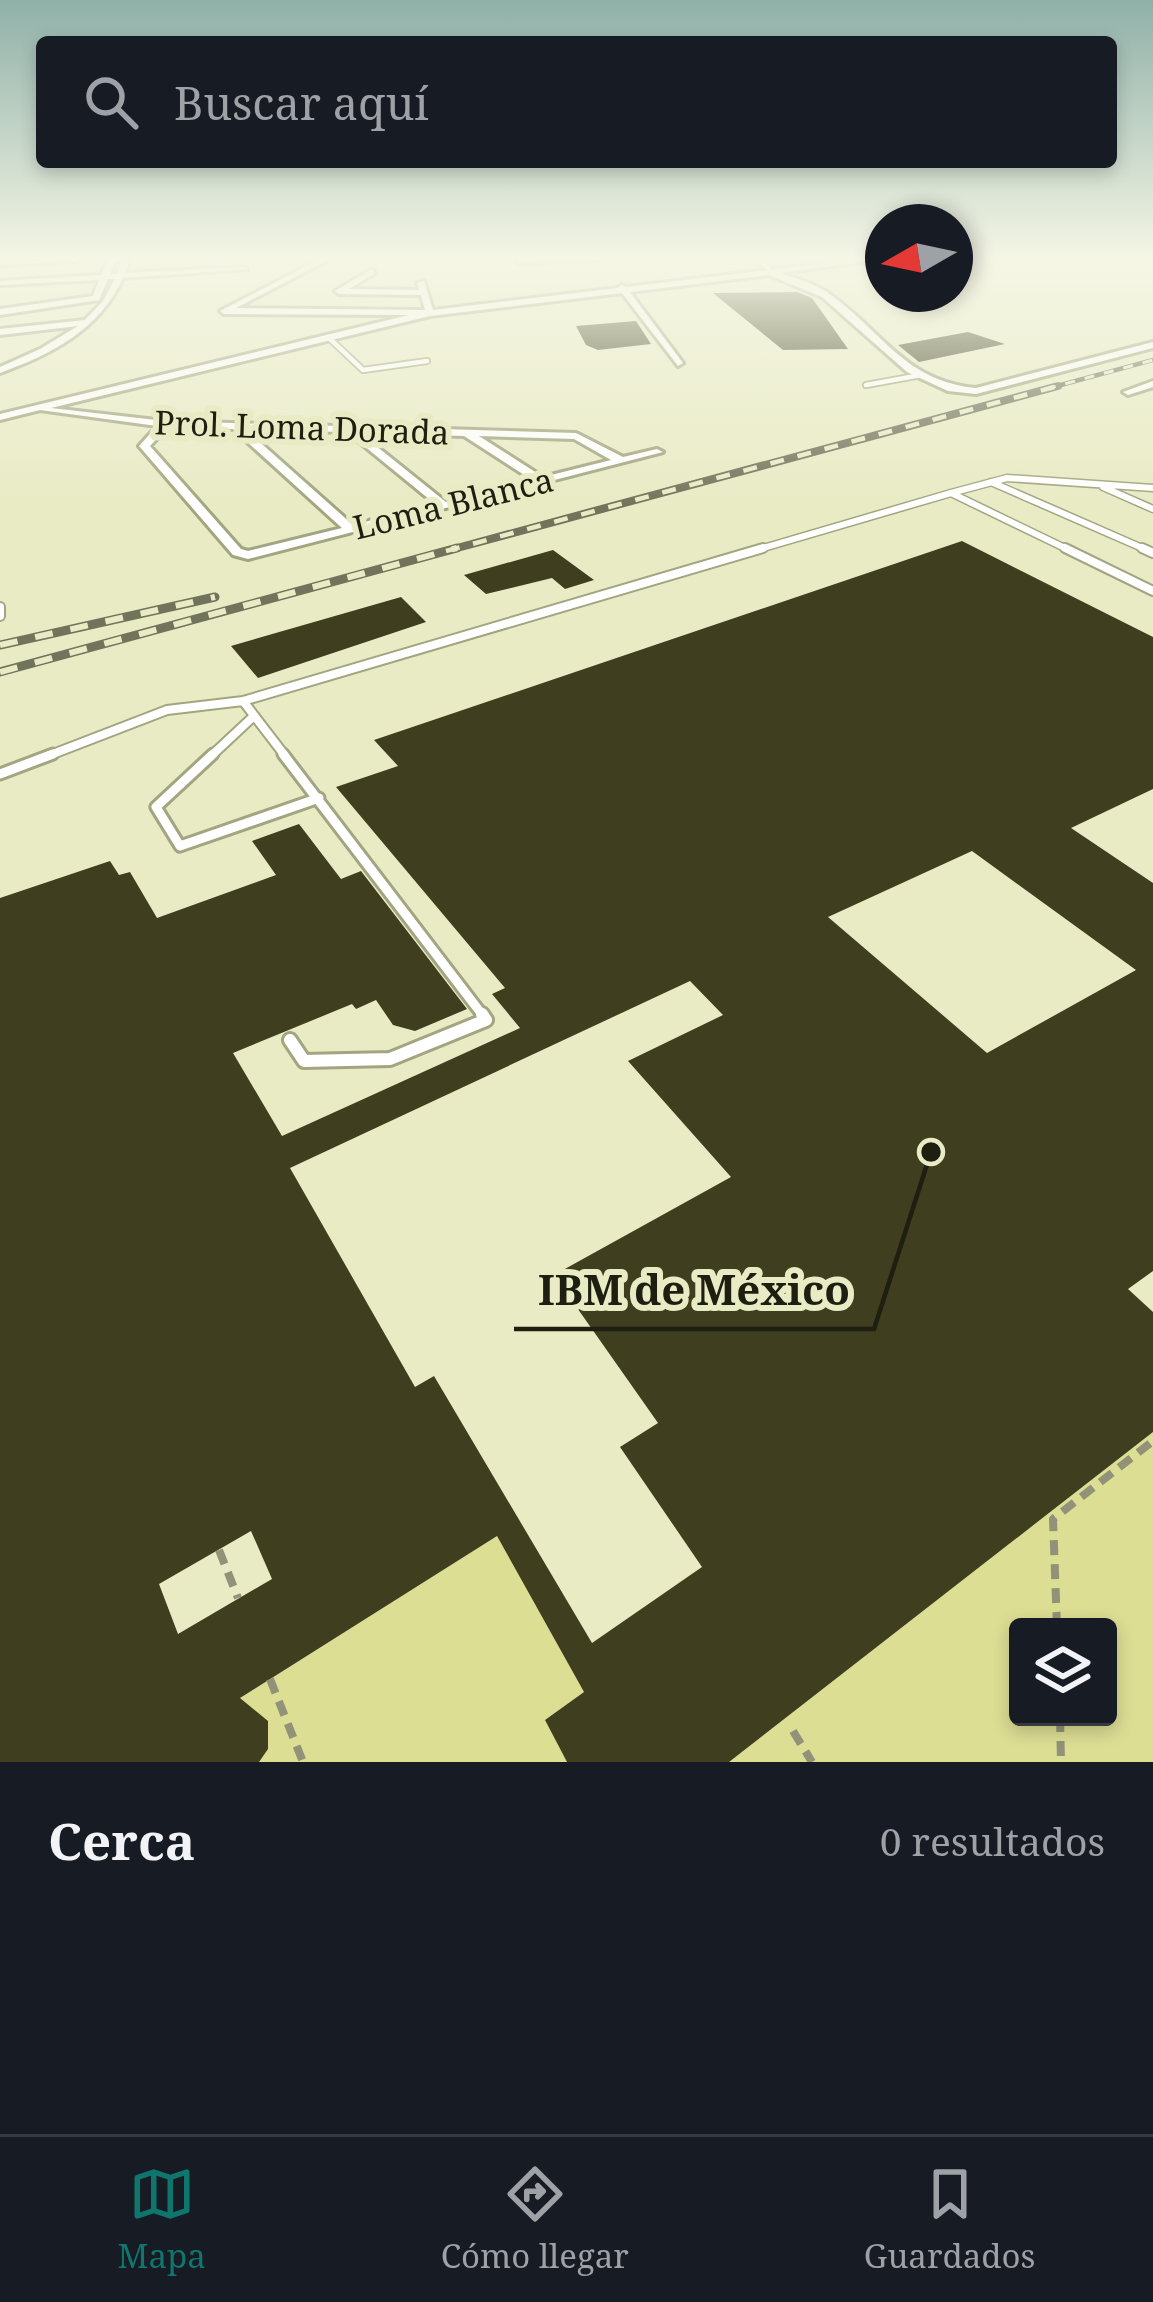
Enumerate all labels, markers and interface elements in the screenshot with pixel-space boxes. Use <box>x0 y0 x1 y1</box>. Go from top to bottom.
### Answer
search box <box>36 36 1117 168</box>
icon: search <box>78 69 144 135</box>
text: Buscar aquí <box>174 72 429 133</box>
north arrow <box>865 204 973 312</box>
street label: Prol. Loma Dorada <box>154 399 450 455</box>
street label: Loma Blanca <box>348 456 558 550</box>
callout: IBM de México <box>514 1251 874 1329</box>
text: IBM de México <box>538 1260 850 1317</box>
map controls <box>1009 1618 1117 1726</box>
button: layers <box>1009 1618 1117 1726</box>
text: Cerca <box>48 1805 195 1875</box>
text: 0 resultados <box>880 1814 1105 1867</box>
tab: Mapa <box>117 2161 206 2278</box>
tab: Cómo llegar <box>441 2161 629 2278</box>
tab: Guardados <box>864 2161 1036 2278</box>

